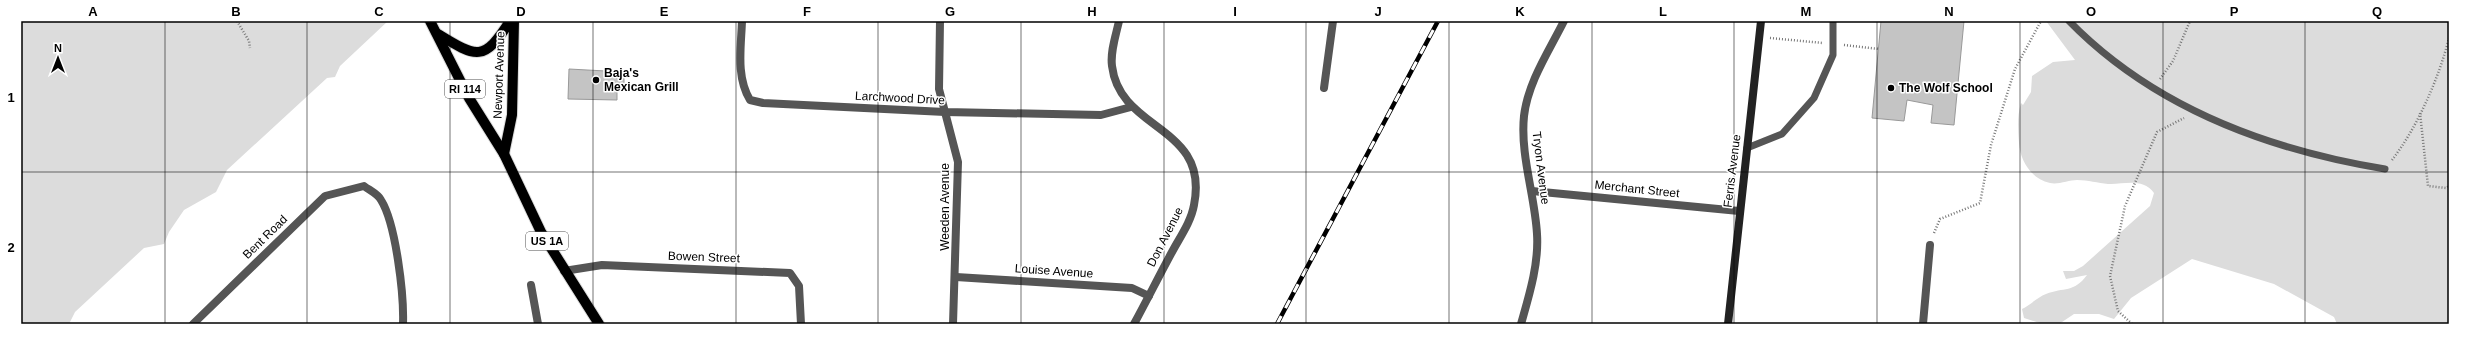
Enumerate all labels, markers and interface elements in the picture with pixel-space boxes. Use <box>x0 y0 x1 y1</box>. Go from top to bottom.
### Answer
text: A <box>88 4 98 19</box>
text: B <box>231 4 241 19</box>
text: C <box>374 4 384 19</box>
text: D <box>516 4 526 19</box>
text: E <box>660 4 669 19</box>
text: F <box>803 4 811 19</box>
text: G <box>945 4 955 19</box>
text: H <box>1087 4 1097 19</box>
text: I <box>1233 4 1237 19</box>
text: J <box>1374 4 1382 19</box>
text: K <box>1515 4 1525 19</box>
text: L <box>1659 4 1667 19</box>
text: M <box>1801 4 1811 19</box>
text: N <box>1944 4 1954 19</box>
text: O <box>2086 4 2096 19</box>
text: P <box>2230 4 2239 19</box>
text: Q <box>2372 4 2382 19</box>
street label: Newport Avenue <box>490 31 508 119</box>
north arrow <box>38 38 78 78</box>
text: N <box>54 42 62 54</box>
place label: Baja's Mexican Grill <box>604 66 679 94</box>
marker: Baja's Mexican Grill <box>591 75 601 85</box>
road number: RI 114 <box>445 80 485 98</box>
place label: The Wolf School <box>1899 81 1993 95</box>
marker: The Wolf School <box>1886 83 1896 93</box>
street label: Larchwood Drive <box>855 89 946 107</box>
text: 1 <box>7 90 15 105</box>
street label: Tryon Avenue <box>1530 131 1552 206</box>
street label: Ferris Avenue <box>1721 133 1743 208</box>
street label: Weeden Avenue <box>938 163 952 251</box>
street label: Merchant Street <box>1594 178 1681 200</box>
street label: Don Avenue <box>1144 205 1186 269</box>
street label: Bent Road <box>240 212 290 262</box>
road number: US 1A <box>526 232 568 250</box>
text: 2 <box>7 240 15 255</box>
street label: Bowen Street <box>668 249 741 265</box>
street label: Louise Avenue <box>1014 261 1094 281</box>

